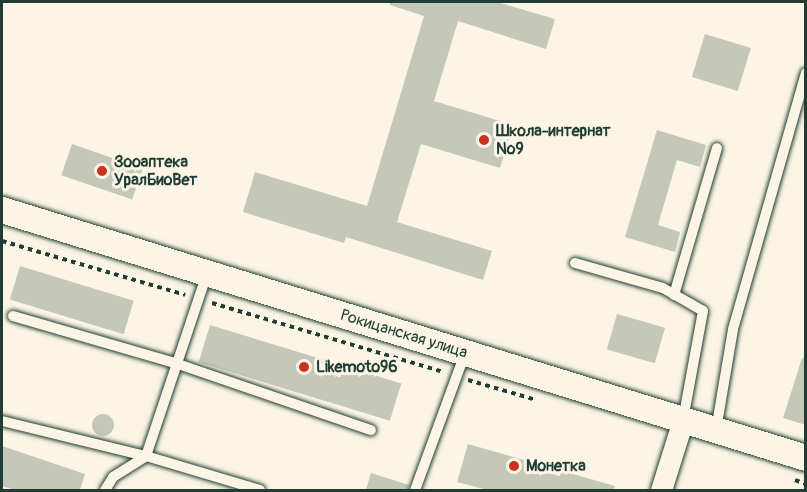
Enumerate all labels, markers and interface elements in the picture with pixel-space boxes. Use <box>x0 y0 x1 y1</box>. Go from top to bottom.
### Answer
place label: Школа-интернат №9 <box>496 121 611 159</box>
marker: Школа-интернат №9 <box>477 133 491 147</box>
place label: Зооаптека УралБиоВет <box>114 152 197 190</box>
marker: Зооаптека УралБиоВет <box>95 164 109 178</box>
street label: Рокицанская улица <box>338 306 470 362</box>
place label: Likemoto96 <box>316 357 398 377</box>
marker: Likemoto96 <box>297 360 311 374</box>
place label: Монетка <box>526 456 586 476</box>
marker: Монетка <box>507 459 521 473</box>

